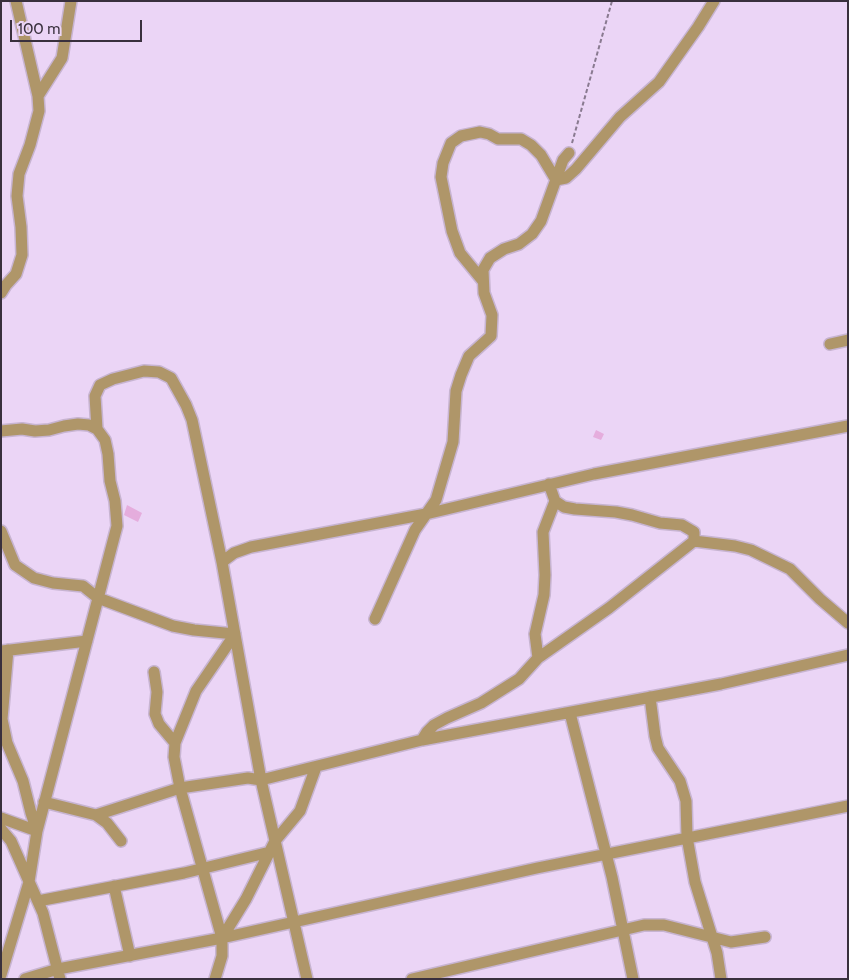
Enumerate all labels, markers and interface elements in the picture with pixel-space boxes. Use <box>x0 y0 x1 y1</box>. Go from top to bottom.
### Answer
scale bar <box>12 10 145 42</box>
text: 100 m <box>18 20 60 38</box>

